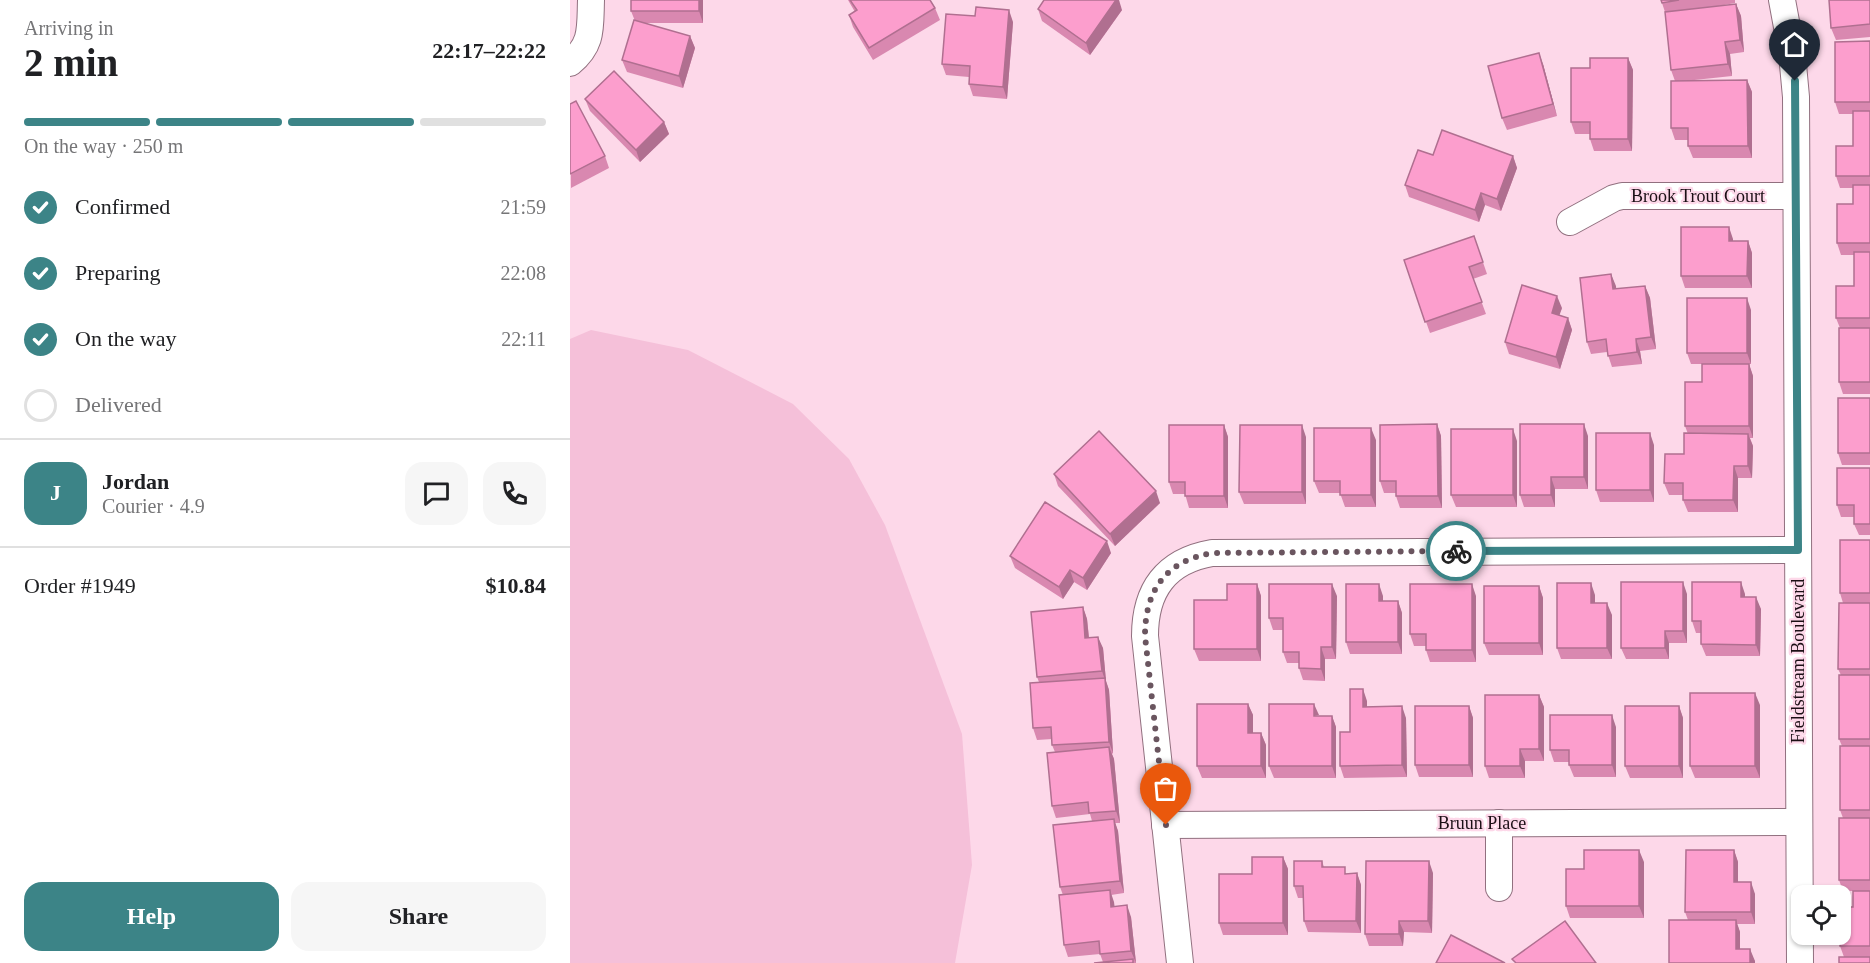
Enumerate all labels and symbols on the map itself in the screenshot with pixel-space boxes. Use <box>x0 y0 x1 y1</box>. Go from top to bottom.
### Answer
pin <box>1769 19 1820 81</box>
street label: Brook Trout Court <box>1631 186 1765 206</box>
courier <box>1426 521 1486 581</box>
street label: Fieldstream Boulevard <box>1788 579 1808 743</box>
pin <box>1140 763 1191 825</box>
street label: Bruun Place <box>1438 813 1526 833</box>

